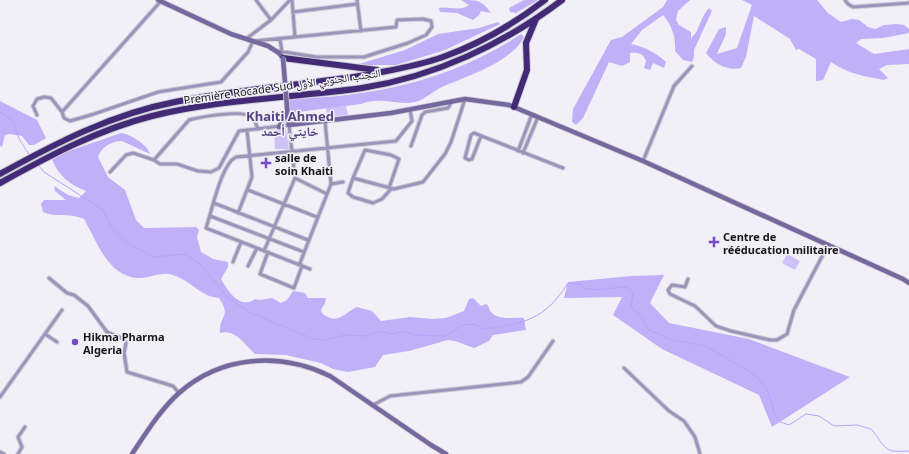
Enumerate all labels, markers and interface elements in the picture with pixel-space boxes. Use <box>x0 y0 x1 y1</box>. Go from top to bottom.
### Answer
street label: Première Rocade Sud التجنب الجنوبي الأول <box>183 65 382 109</box>
district label: Khaiti Ahmed خايتي أحمد <box>246 107 334 142</box>
place label: salle de soin Khaiti <box>275 150 333 178</box>
marker: salle de soin Khaiti <box>260 157 272 169</box>
place label: Centre de rééducation militaire <box>723 229 839 257</box>
marker: Centre de rééducation militaire <box>708 236 720 248</box>
place label: Hikma Pharma Algeria <box>83 329 165 357</box>
marker: Hikma Pharma Algeria <box>70 337 80 347</box>

